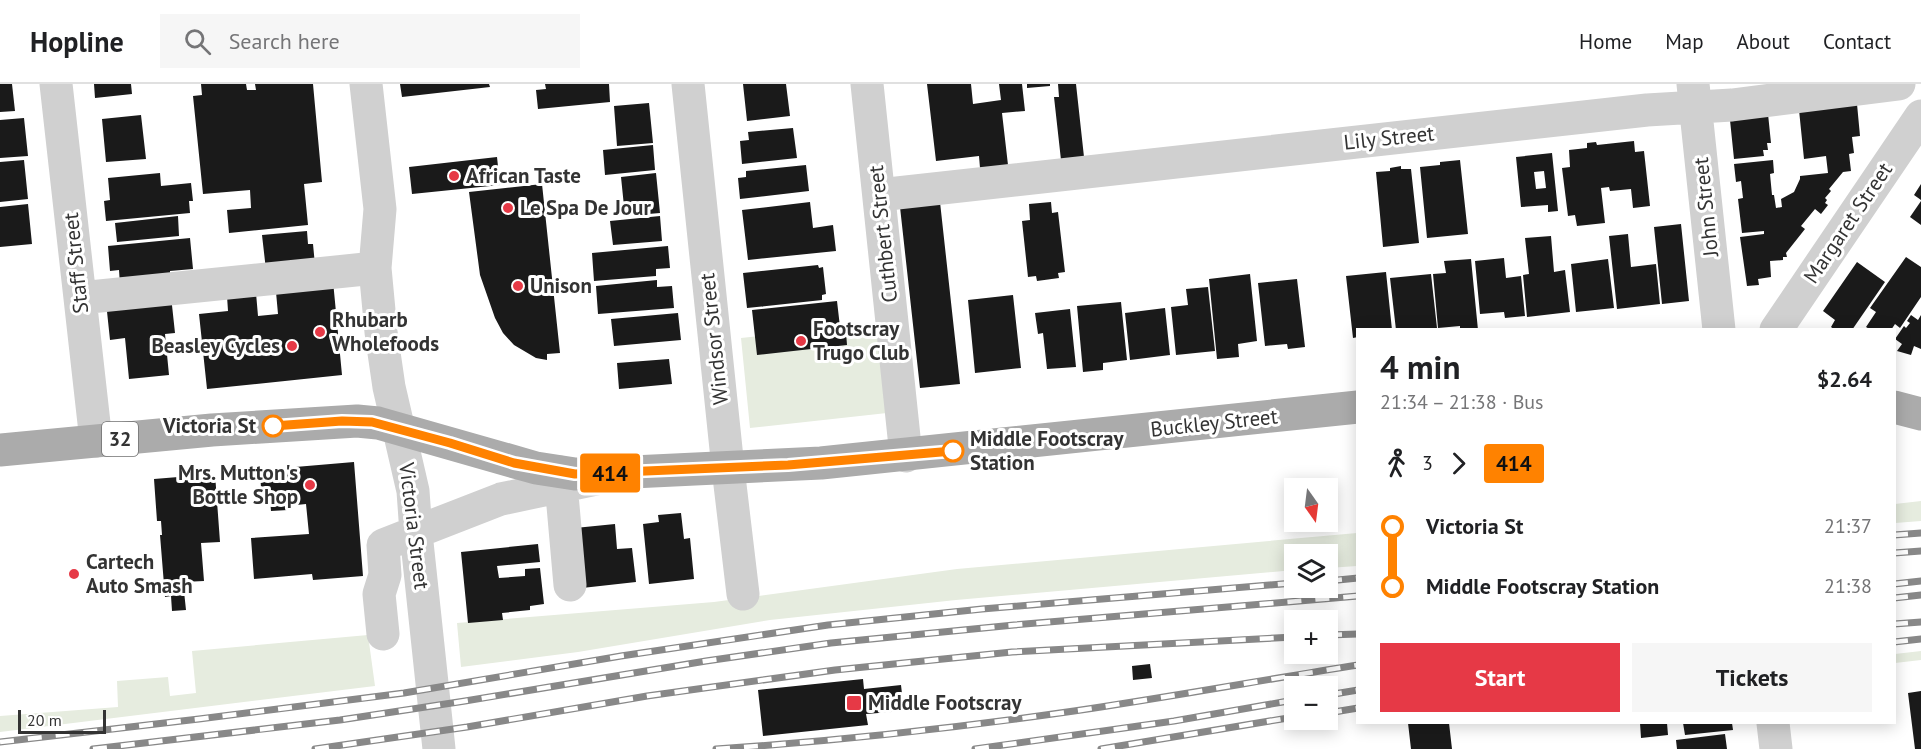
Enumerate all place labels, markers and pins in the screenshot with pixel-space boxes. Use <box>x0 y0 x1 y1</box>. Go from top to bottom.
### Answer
place label: African Taste <box>466 162 581 189</box>
marker: African Taste <box>447 169 461 183</box>
place label: Le Spa De Jour <box>520 194 651 221</box>
marker: Le Spa De Jour <box>501 201 515 215</box>
place label: Unison <box>530 272 592 299</box>
marker: Unison <box>511 279 525 293</box>
place label: Rhubarb Wholefoods <box>332 306 439 357</box>
place label: Footscray Trugo Club <box>813 315 909 366</box>
marker: Rhubarb Wholefoods <box>313 325 327 339</box>
place label: Beasley Cycles <box>151 332 280 359</box>
marker: Footscray Trugo Club <box>794 334 808 348</box>
marker: Beasley Cycles <box>285 339 299 353</box>
place label: Victoria St <box>162 412 257 439</box>
marker: Victoria St <box>262 415 284 437</box>
place label: Middle Footscray Station <box>970 425 1125 476</box>
marker: Middle Footscray Station <box>942 440 964 462</box>
place label: Mrs. Mutton's Bottle Shop <box>178 459 298 510</box>
marker: Mrs. Mutton's Bottle Shop <box>303 478 317 492</box>
place label: Cartech Auto Smash <box>86 548 193 599</box>
marker: Cartech Auto Smash <box>67 567 81 581</box>
place label: Middle Footscray <box>868 689 1023 716</box>
marker: Middle Footscray <box>845 694 863 712</box>

